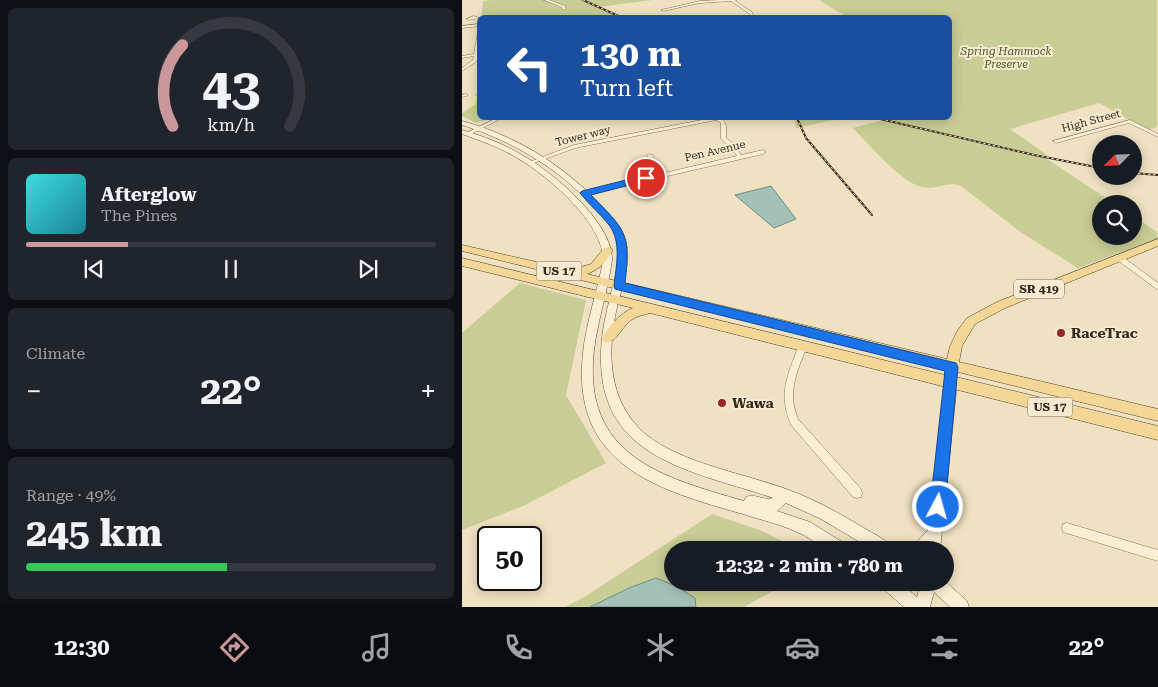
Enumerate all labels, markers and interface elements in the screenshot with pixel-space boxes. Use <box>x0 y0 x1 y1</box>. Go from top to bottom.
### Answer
text: 130 m <box>580 34 681 75</box>
icon: left <box>497 35 562 100</box>
park label: Spring Hammock Preserve <box>960 45 1051 71</box>
text: 43 <box>202 57 260 118</box>
text: Turn left <box>580 76 673 101</box>
street label: High Street <box>1060 107 1122 135</box>
text: km/h <box>207 114 255 135</box>
street label: Tower way <box>554 123 612 149</box>
north arrow <box>1092 135 1142 185</box>
map controls <box>1092 135 1142 245</box>
street label: Pen Avenue <box>683 138 747 164</box>
pin <box>625 157 667 199</box>
icon: arrive <box>632 164 660 192</box>
text: Afterglow <box>101 183 197 206</box>
button: search <box>1092 195 1142 245</box>
text: The Pines <box>101 206 177 225</box>
icon: previous <box>80 255 108 283</box>
icon: pause <box>217 255 245 283</box>
icon: next <box>354 255 382 283</box>
road number: US 17 <box>536 262 582 280</box>
road number: SR 419 <box>1014 280 1064 298</box>
place label: RaceTrac <box>1071 325 1138 341</box>
marker: RaceTrac <box>1055 327 1067 339</box>
text: Climate <box>26 344 85 363</box>
text: 22° <box>200 369 262 413</box>
text: − <box>26 375 42 408</box>
text: + <box>420 375 436 408</box>
place label: Wawa <box>732 395 774 411</box>
marker: Wawa <box>716 397 728 409</box>
road number: US 17 <box>1028 398 1072 417</box>
position arrow <box>911 480 963 532</box>
text: Range · 49% <box>26 486 116 505</box>
text: 245 km <box>26 511 162 555</box>
speed limit sign: 50 <box>477 526 542 591</box>
text: 12:32 · 2 min · 780 m <box>715 554 903 577</box>
icon: directions <box>217 630 252 665</box>
icon: music <box>359 630 394 665</box>
icon: phone <box>501 630 536 665</box>
icon: climate <box>643 630 678 665</box>
icon: car <box>785 630 820 665</box>
icon: filters <box>927 630 962 665</box>
text: 12:30 <box>54 635 110 660</box>
text: 22° <box>1069 635 1104 660</box>

